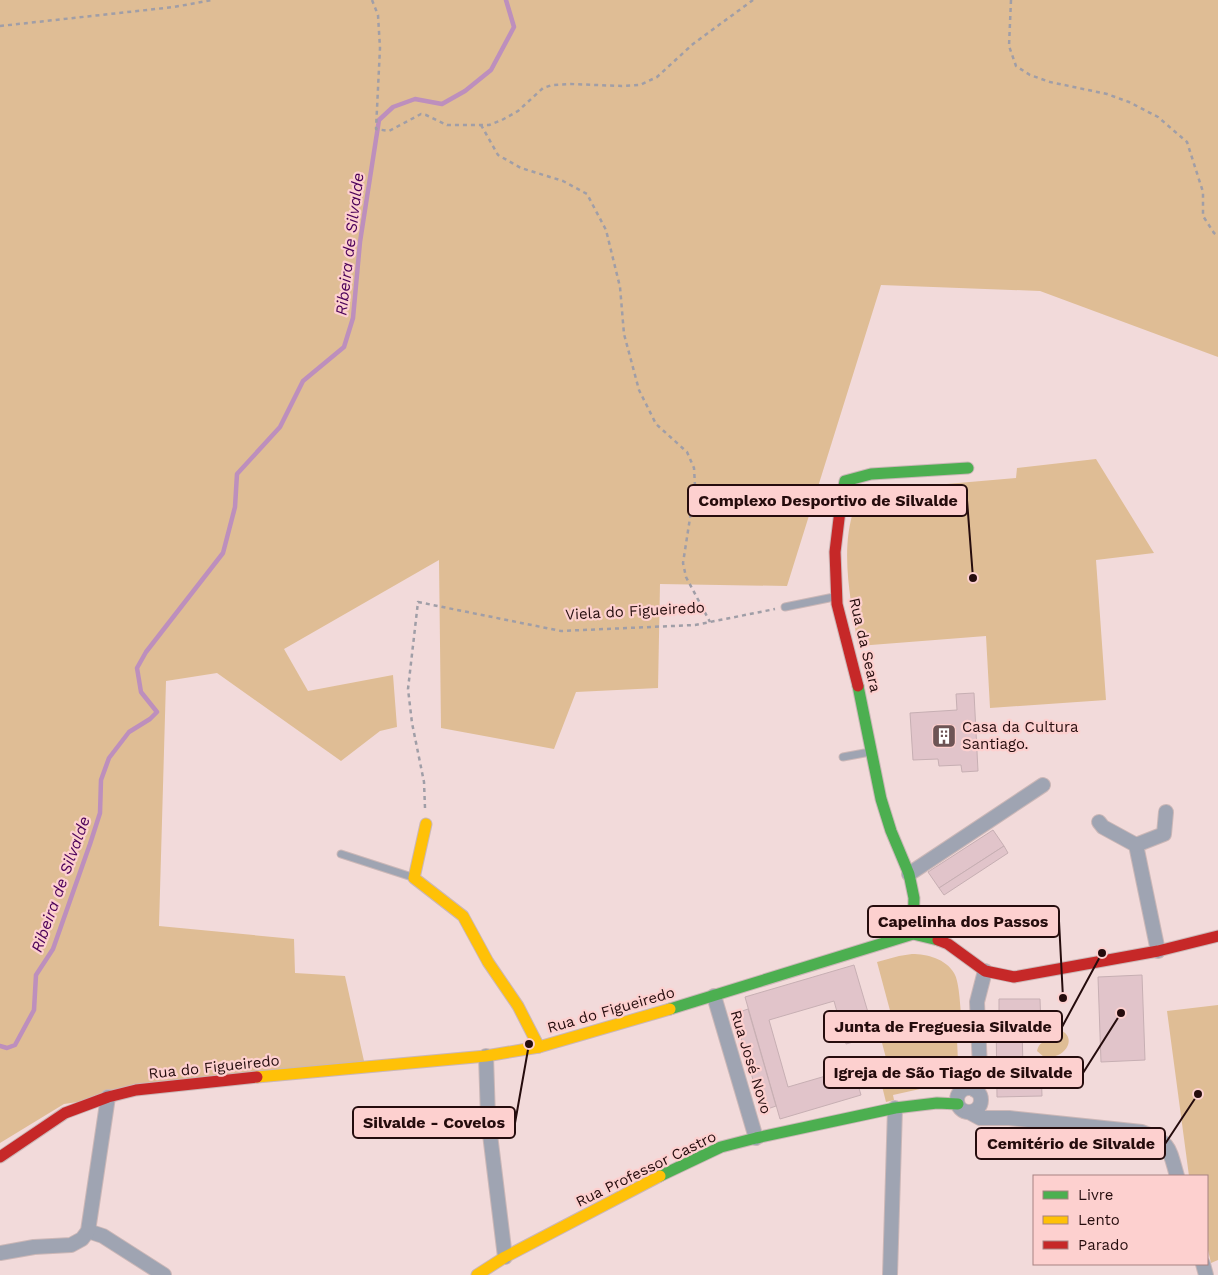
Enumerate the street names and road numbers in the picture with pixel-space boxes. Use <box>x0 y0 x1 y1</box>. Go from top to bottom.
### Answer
street label: Rua da Seara <box>845 596 885 694</box>
street label: Viela do Figueiredo <box>565 598 705 624</box>
street label: Rua do Figueiredo <box>545 983 677 1037</box>
street label: Rua José Novo <box>727 1008 775 1116</box>
street label: Rua do Figueiredo <box>148 1051 280 1083</box>
street label: Rua Professor Castro <box>573 1127 719 1211</box>

